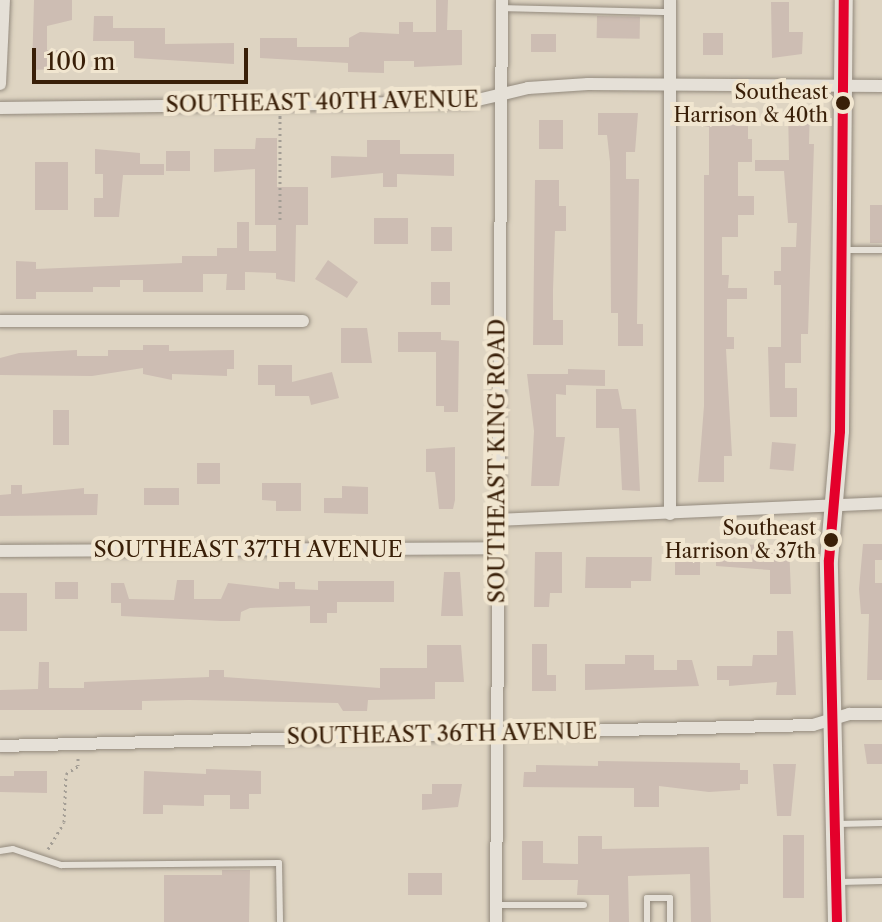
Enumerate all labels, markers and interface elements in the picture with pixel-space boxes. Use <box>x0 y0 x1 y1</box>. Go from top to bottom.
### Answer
scale bar <box>36 32 252 82</box>
text: 100 m <box>46 47 115 76</box>
place label: Southeast Harrison & 40th <box>673 80 828 127</box>
street label: SOUTHEAST 40TH AVENUE <box>165 86 479 118</box>
marker: Southeast Harrison & 40th <box>835 95 851 111</box>
street label: SOUTHEAST KING ROAD <box>484 318 510 604</box>
place label: Southeast Harrison & 37th <box>665 516 816 563</box>
marker: Southeast Harrison & 37th <box>823 532 839 548</box>
street label: SOUTHEAST 37TH AVENUE <box>93 537 403 563</box>
street label: SOUTHEAST 36TH AVENUE <box>286 718 598 750</box>

